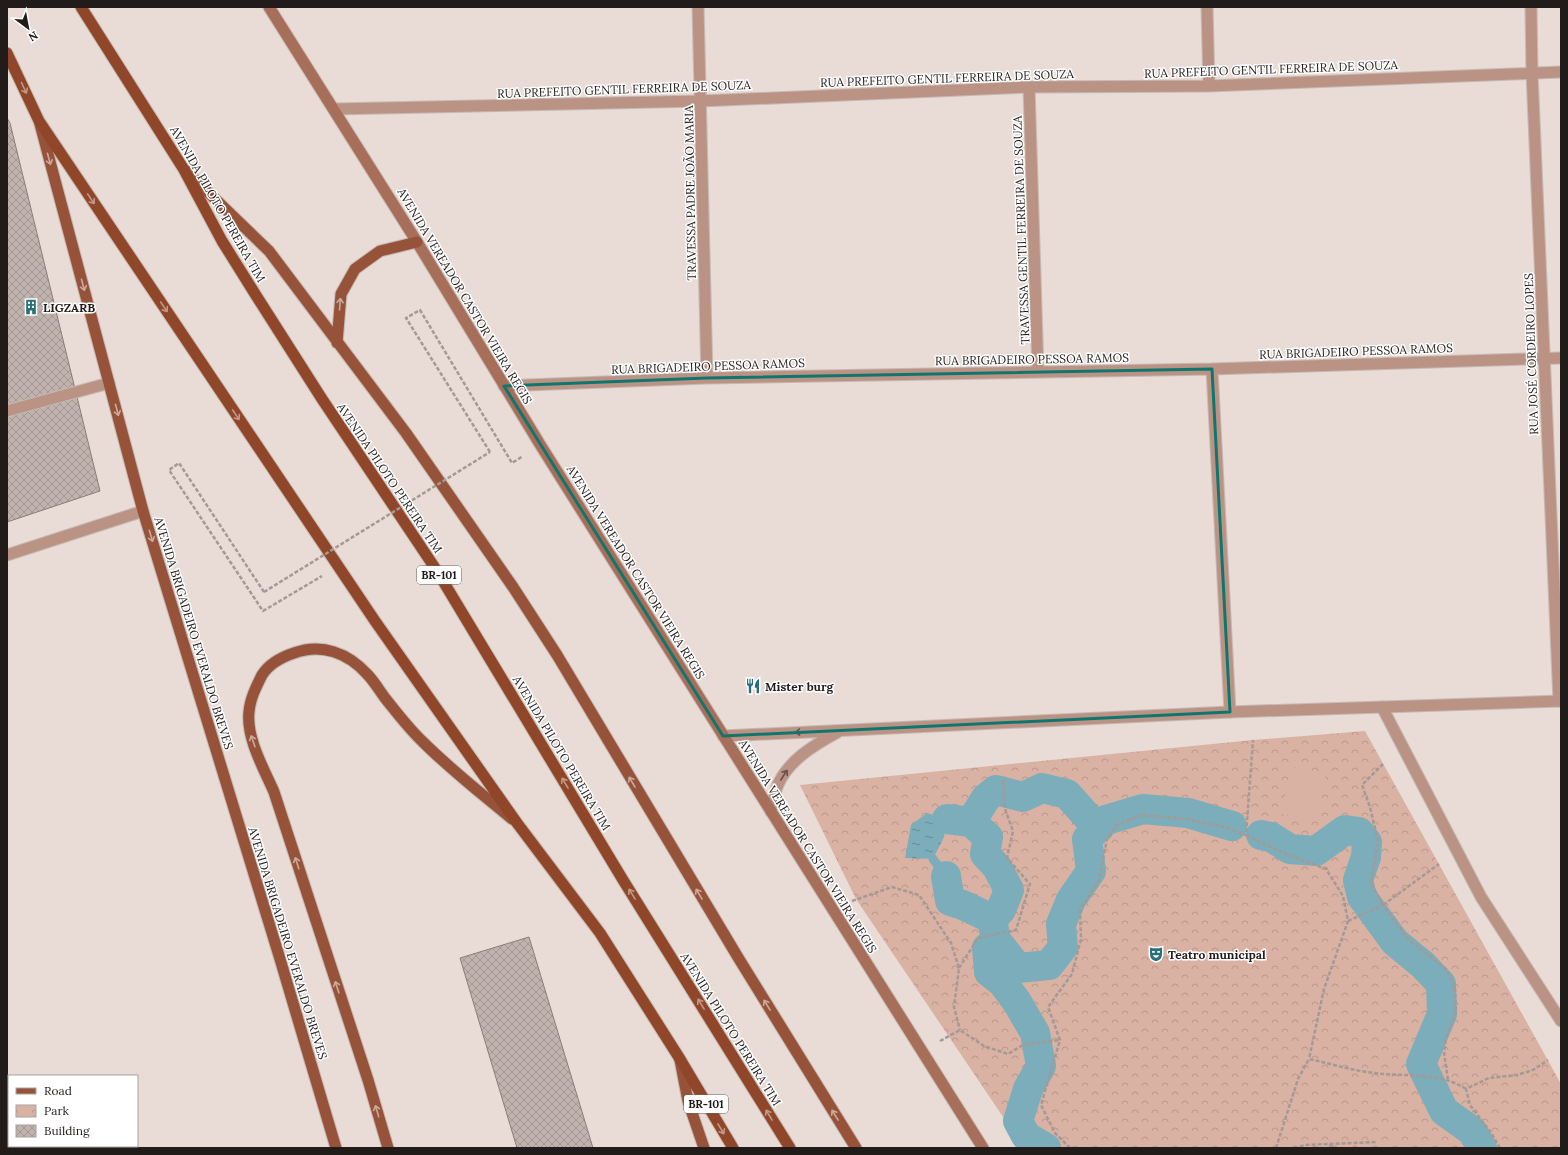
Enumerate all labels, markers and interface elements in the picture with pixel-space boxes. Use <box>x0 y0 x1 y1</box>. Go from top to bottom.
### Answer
north arrow <box>8 8 48 48</box>
text: N <box>26 28 41 45</box>
street label: RUA PREFEITO GENTIL FERREIRA DE SOUZA <box>1144 57 1399 81</box>
street label: RUA PREFEITO GENTIL FERREIRA DE SOUZA <box>820 66 1075 90</box>
street label: RUA PREFEITO GENTIL FERREIRA DE SOUZA <box>497 77 752 101</box>
one-way arrow <box>21 82 28 94</box>
street label: TRAVESSA PADRE JOÃO MARIA <box>681 105 699 281</box>
street label: TRAVESSA GENTIL FERREIRA DE SOUZA <box>1009 115 1032 345</box>
street label: AVENIDA PILOTO PEREIRA TIM <box>167 122 269 285</box>
one-way arrow <box>46 152 53 165</box>
street label: AVENIDA VEREADOR CASTOR VIEIRA REGIS <box>394 184 536 407</box>
one-way arrow <box>87 193 95 204</box>
street label: RUA JOSÉ CORDEIRO LOPES <box>1521 273 1541 435</box>
one-way arrow <box>80 278 87 291</box>
building icon: LIGZARB <box>22 298 40 316</box>
one-way arrow <box>337 298 344 311</box>
place label: LIGZARB <box>43 300 95 315</box>
one-way arrow <box>160 301 168 312</box>
street label: RUA BRIGADEIRO PESSOA RAMOS <box>1259 340 1453 362</box>
street label: RUA BRIGADEIRO PESSOA RAMOS <box>935 350 1129 368</box>
street label: RUA BRIGADEIRO PESSOA RAMOS <box>611 355 805 377</box>
street label: AVENIDA PILOTO PEREIRA TIM <box>334 399 446 556</box>
one-way arrow <box>113 403 121 416</box>
one-way arrow <box>232 409 240 420</box>
street label: AVENIDA VEREADOR CASTOR VIEIRA REGIS <box>563 461 709 682</box>
street label: AVENIDA BRIGADEIRO EVERALDO BREVES <box>151 514 237 751</box>
one-way arrow <box>148 529 155 542</box>
road number: BR-101 <box>417 566 461 584</box>
street label: AVENIDA PILOTO PEREIRA TIM <box>509 672 614 833</box>
restaurant icon: Mister burg <box>744 677 762 695</box>
place label: Mister burg <box>765 679 835 694</box>
one-way arrow <box>795 729 808 736</box>
one-way arrow <box>249 735 257 747</box>
street label: AVENIDA VEREADOR CASTOR VIEIRA REGIS <box>735 735 881 956</box>
one-way arrow <box>780 770 788 781</box>
one-way arrow <box>627 776 635 788</box>
one-way arrow <box>560 777 568 789</box>
street label: AVENIDA BRIGADEIRO EVERALDO BREVES <box>245 824 331 1061</box>
one-way arrow <box>293 857 300 870</box>
one-way arrow <box>628 889 636 900</box>
one-way arrow <box>695 889 703 900</box>
theatre icon: Teatro municipal <box>1147 945 1165 963</box>
place label: Teatro municipal <box>1168 947 1266 962</box>
street label: AVENIDA PILOTO PEREIRA TIM <box>677 949 784 1108</box>
one-way arrow <box>333 981 341 993</box>
one-way arrow <box>697 999 705 1010</box>
one-way arrow <box>762 999 770 1011</box>
legend <box>8 1075 138 1147</box>
text: Road <box>44 1083 72 1098</box>
road number: BR-101 <box>684 1095 728 1113</box>
text: Park <box>44 1103 70 1118</box>
one-way arrow <box>373 1104 380 1117</box>
one-way arrow <box>765 1109 773 1121</box>
one-way arrow <box>831 1110 839 1121</box>
text: Building <box>44 1123 90 1138</box>
one-way arrow <box>718 1123 726 1135</box>

